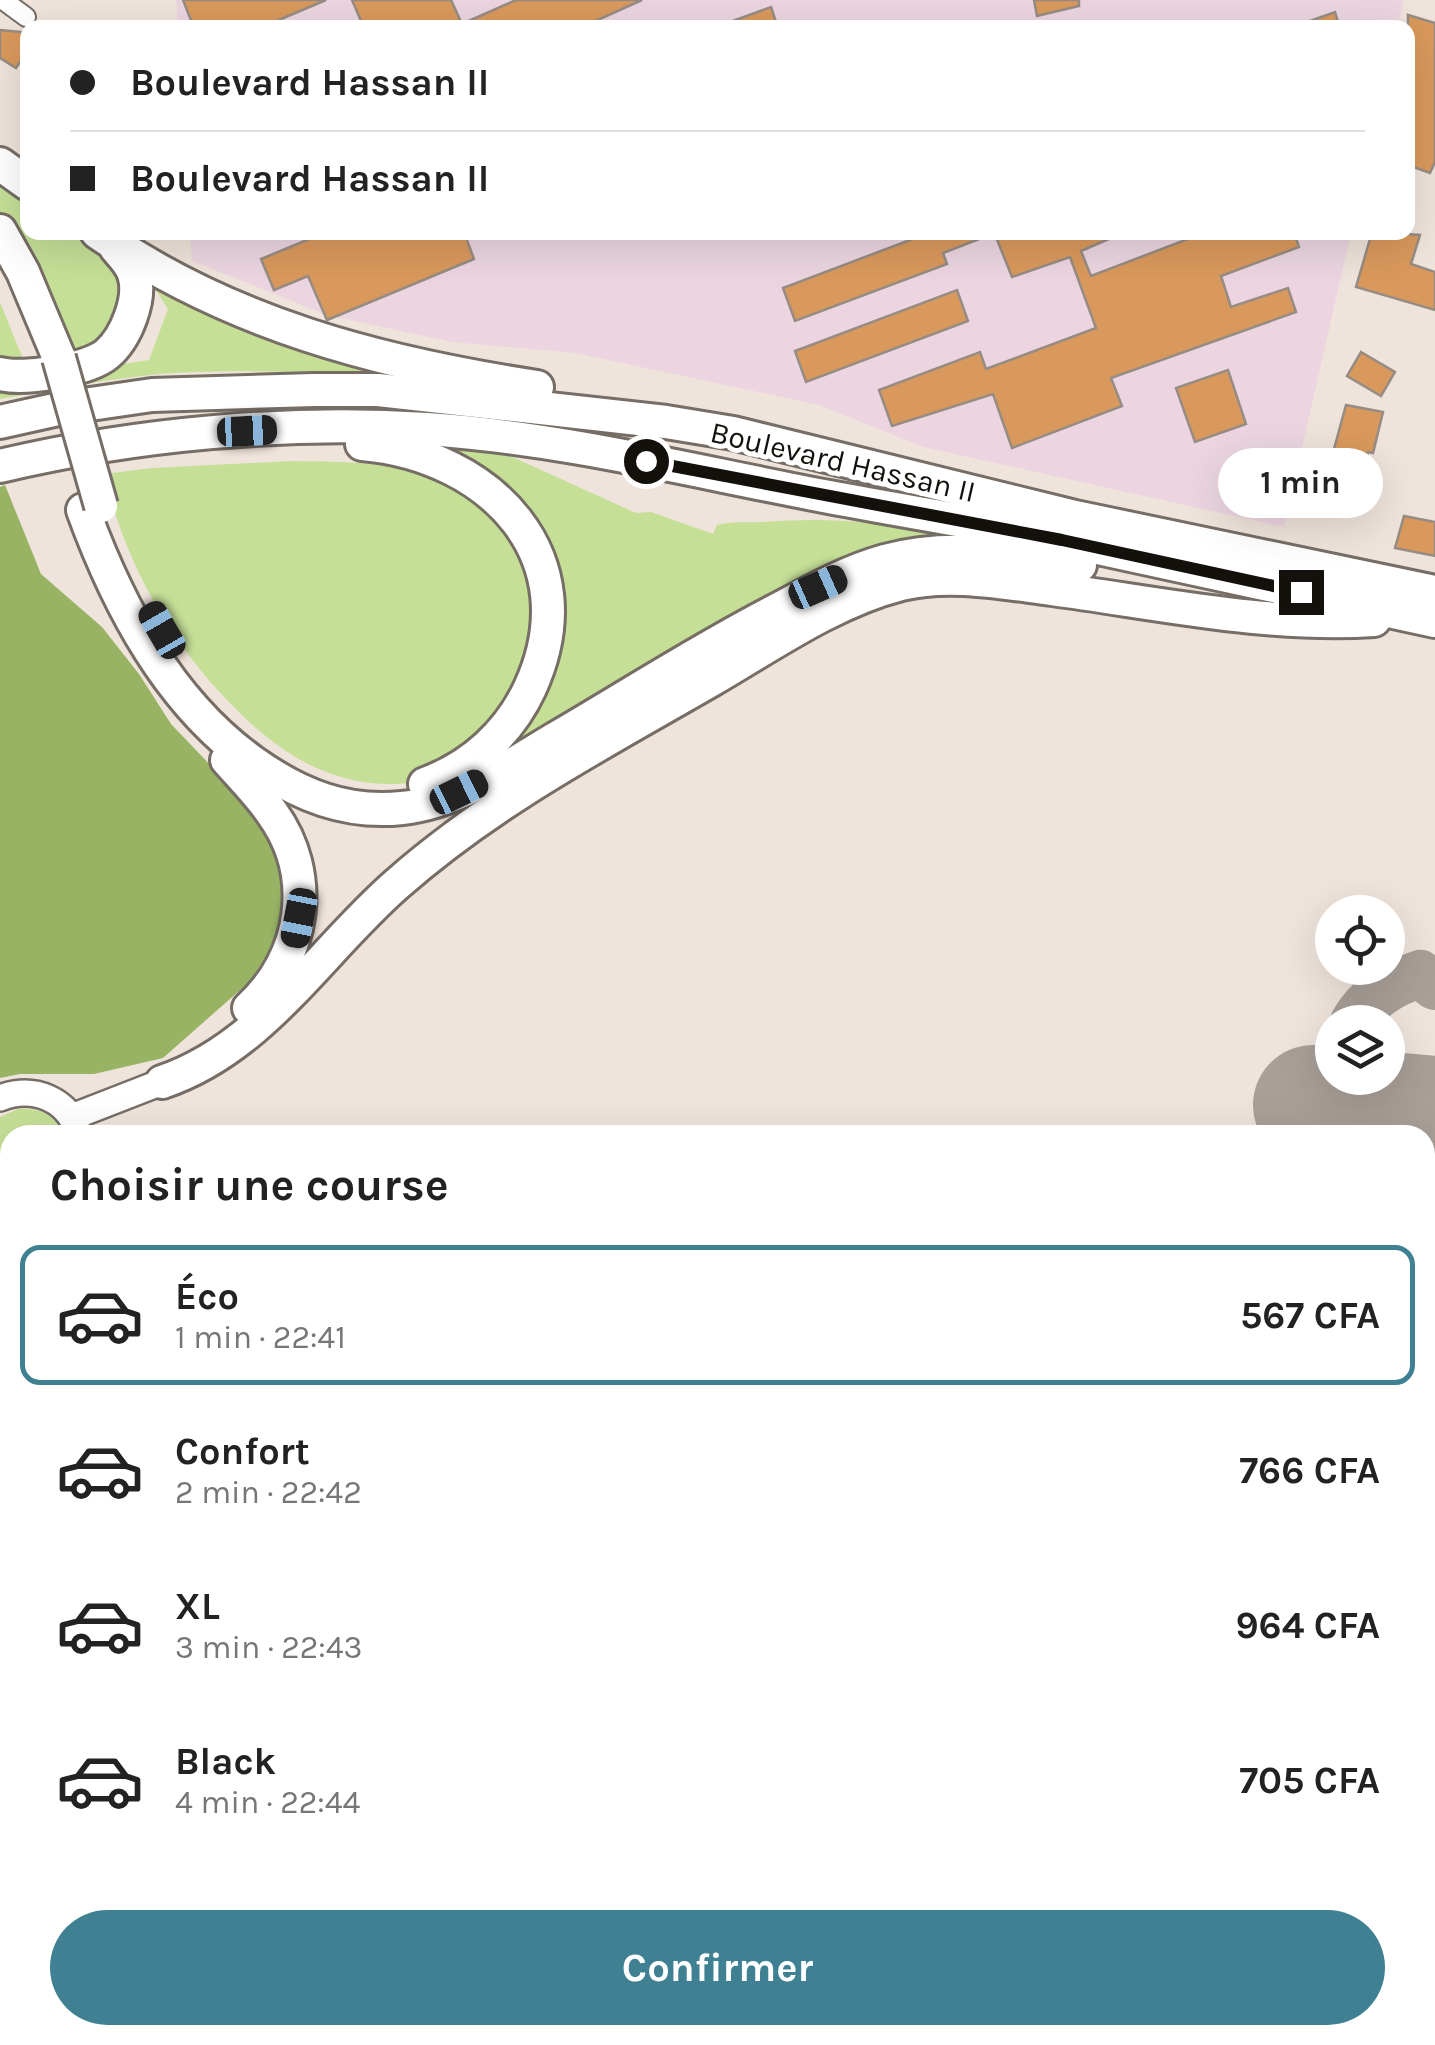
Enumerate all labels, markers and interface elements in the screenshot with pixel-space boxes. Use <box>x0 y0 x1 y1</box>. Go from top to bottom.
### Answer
text: Boulevard Hassan II <box>130 60 489 105</box>
text: Boulevard Hassan II <box>130 156 489 201</box>
car <box>216 414 278 448</box>
street label: Boulevard Hassan II <box>707 414 979 510</box>
route start <box>624 439 669 484</box>
callout: 1 min <box>1218 447 1384 517</box>
text: 1 min <box>1260 464 1341 501</box>
car <box>784 561 852 613</box>
route end <box>1279 570 1324 615</box>
car <box>134 597 190 663</box>
car <box>425 765 493 819</box>
car <box>279 886 319 950</box>
map controls <box>1315 895 1405 1095</box>
button: locate <box>1315 895 1405 985</box>
button: layers <box>1315 1005 1405 1095</box>
text: Choisir une course <box>50 1159 449 1211</box>
icon: car <box>55 1270 145 1360</box>
text: Éco <box>175 1274 239 1319</box>
text: 567 CFA <box>1240 1293 1380 1338</box>
text: 1 min · 22:41 <box>175 1319 346 1356</box>
icon: car <box>55 1425 145 1515</box>
text: Confort <box>175 1429 310 1474</box>
text: 766 CFA <box>1239 1448 1380 1493</box>
text: 2 min · 22:42 <box>175 1474 362 1511</box>
icon: car <box>55 1580 145 1670</box>
text: XL <box>175 1584 220 1629</box>
text: 964 CFA <box>1235 1603 1380 1648</box>
text: 3 min · 22:43 <box>175 1629 362 1666</box>
icon: car <box>55 1735 145 1825</box>
text: Black <box>175 1739 276 1784</box>
text: 705 CFA <box>1239 1758 1380 1803</box>
text: 4 min · 22:44 <box>175 1784 360 1821</box>
button: Confirmer <box>50 1910 1385 2025</box>

